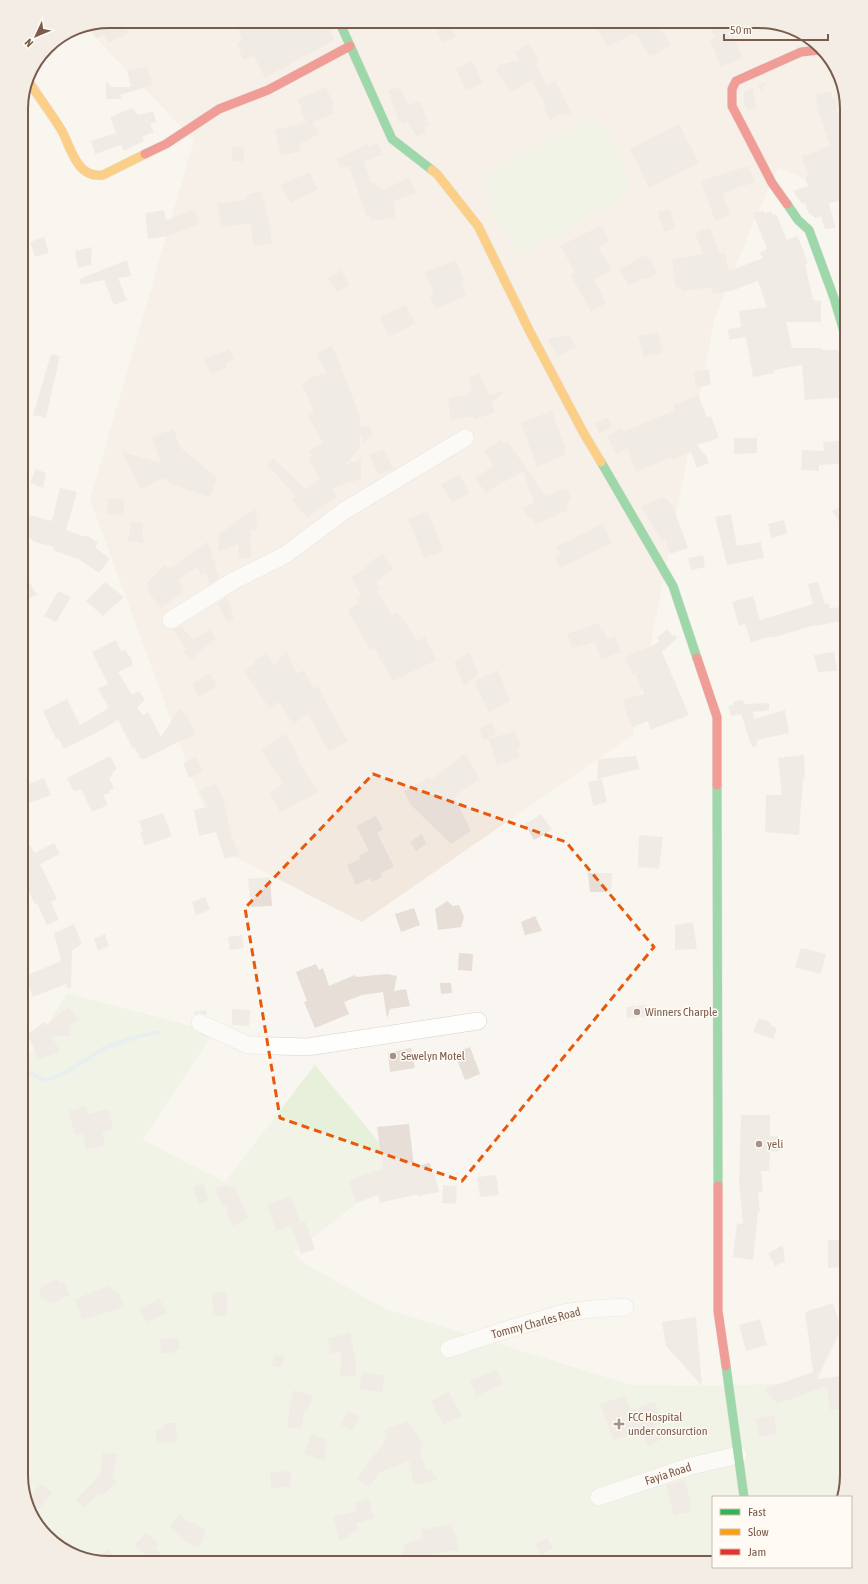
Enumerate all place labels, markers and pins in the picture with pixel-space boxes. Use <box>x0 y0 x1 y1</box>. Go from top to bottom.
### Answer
place label: Winners Charple <box>645 1005 718 1019</box>
marker: Winners Charple <box>632 1007 642 1017</box>
place label: Sewelyn Motel <box>401 1049 466 1063</box>
marker: Sewelyn Motel <box>388 1051 398 1061</box>
place label: yeli <box>767 1137 783 1151</box>
marker: yeli <box>754 1139 764 1149</box>
place label: FCC Hospital under consurction <box>628 1410 708 1438</box>
marker: FCC Hospital under consurction <box>613 1418 625 1430</box>

